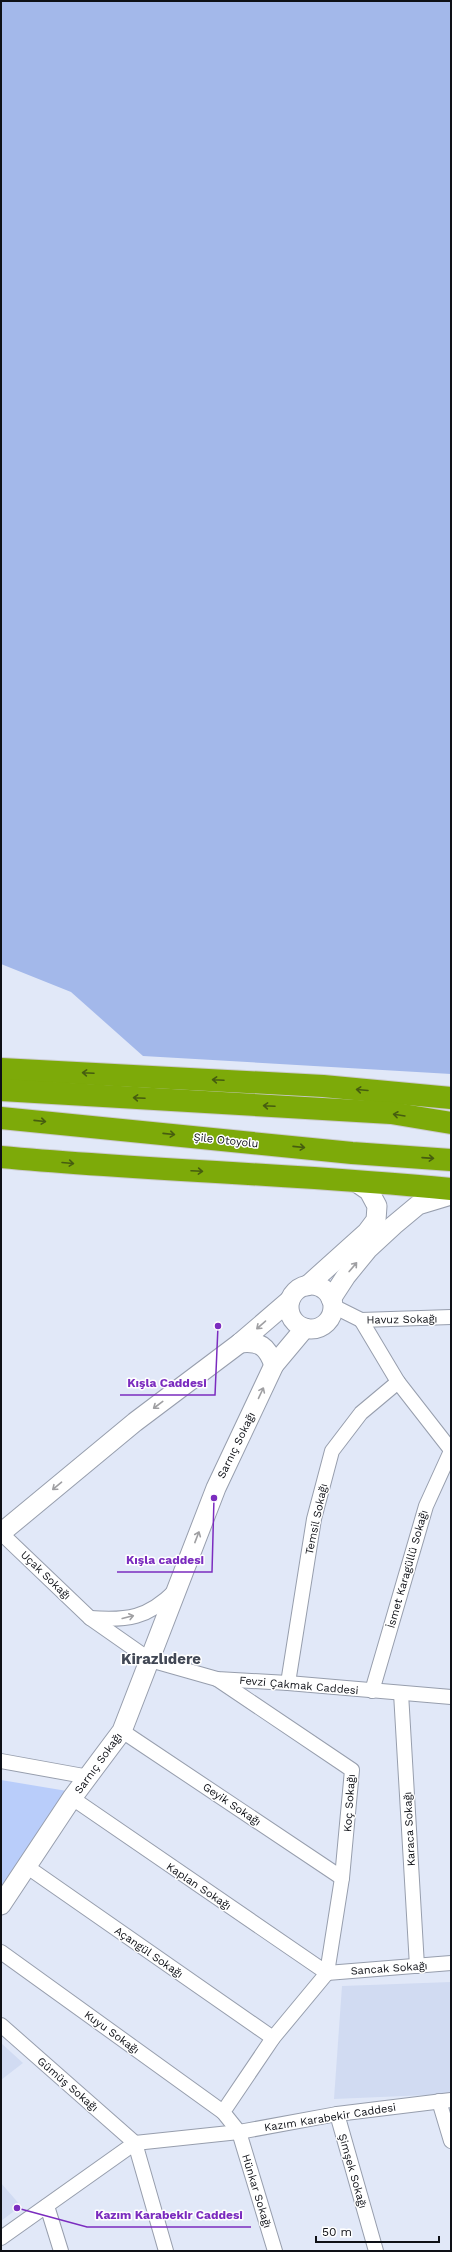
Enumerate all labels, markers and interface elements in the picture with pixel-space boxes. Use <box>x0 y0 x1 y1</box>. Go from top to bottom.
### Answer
one-way arrow <box>82 1069 95 1076</box>
one-way arrow <box>212 1077 225 1084</box>
one-way arrow <box>356 1086 369 1093</box>
one-way arrow <box>133 1095 146 1102</box>
one-way arrow <box>263 1102 276 1110</box>
one-way arrow <box>393 1110 406 1118</box>
one-way arrow <box>33 1117 46 1124</box>
one-way arrow <box>162 1130 175 1138</box>
street label: Şile Otoyolu <box>193 1131 259 1150</box>
one-way arrow <box>292 1143 305 1151</box>
one-way arrow <box>421 1154 434 1161</box>
one-way arrow <box>61 1160 74 1167</box>
one-way arrow <box>190 1167 203 1174</box>
one-way arrow <box>349 1261 358 1272</box>
street label: Havuz Sokağı <box>366 1312 438 1327</box>
one-way arrow <box>256 1320 266 1329</box>
callout: Kışla Caddesi <box>120 1371 215 1395</box>
text: Kışla Caddesi <box>127 1376 207 1390</box>
one-way arrow <box>258 1388 265 1400</box>
one-way arrow <box>153 1400 164 1409</box>
street label: Sarnıç Sokağı <box>215 1410 258 1480</box>
one-way arrow <box>52 1482 62 1491</box>
street label: Temsil Sokağı <box>303 1482 330 1556</box>
street label: İsmet Karagüllü Sokağı <box>383 1508 431 1630</box>
one-way arrow <box>193 1532 201 1544</box>
street label: Uçak Sokağı <box>18 1548 73 1602</box>
callout: Kışla caddesi <box>117 1548 212 1572</box>
text: Kışla caddesi <box>126 1553 204 1567</box>
one-way arrow <box>122 1613 135 1621</box>
district label: Kirazlıdere <box>121 1650 201 1668</box>
street label: Fevzi Çakmak Caddesi <box>239 1674 359 1697</box>
street label: Sarnıç Sokağı <box>72 1730 125 1796</box>
street label: Koç Sokağı <box>341 1774 358 1832</box>
street label: Geyik Sokağı <box>200 1780 263 1829</box>
street label: Karaca Sokağı <box>401 1791 418 1867</box>
street label: Kaplan Sokağı <box>164 1860 233 1913</box>
street label: Açangül Sokağı <box>112 1924 185 1981</box>
street label: Sancak Sokağı <box>350 1959 428 1978</box>
street label: Kuyu Sokağı <box>82 2008 142 2057</box>
street label: Gümüş Sokağı <box>35 2054 101 2114</box>
street label: Kazım Karabekir Caddesi <box>263 2101 397 2134</box>
street label: Şimşek Sokağı <box>336 2132 369 2210</box>
street label: Hünkar Sokağı <box>239 2153 274 2230</box>
callout: Kazım Karabekir Caddesi <box>87 2203 251 2227</box>
text: Kazım Karabekir Caddesi <box>95 2208 243 2222</box>
scale bar <box>316 2218 439 2244</box>
text: 50 m <box>322 2225 352 2239</box>

